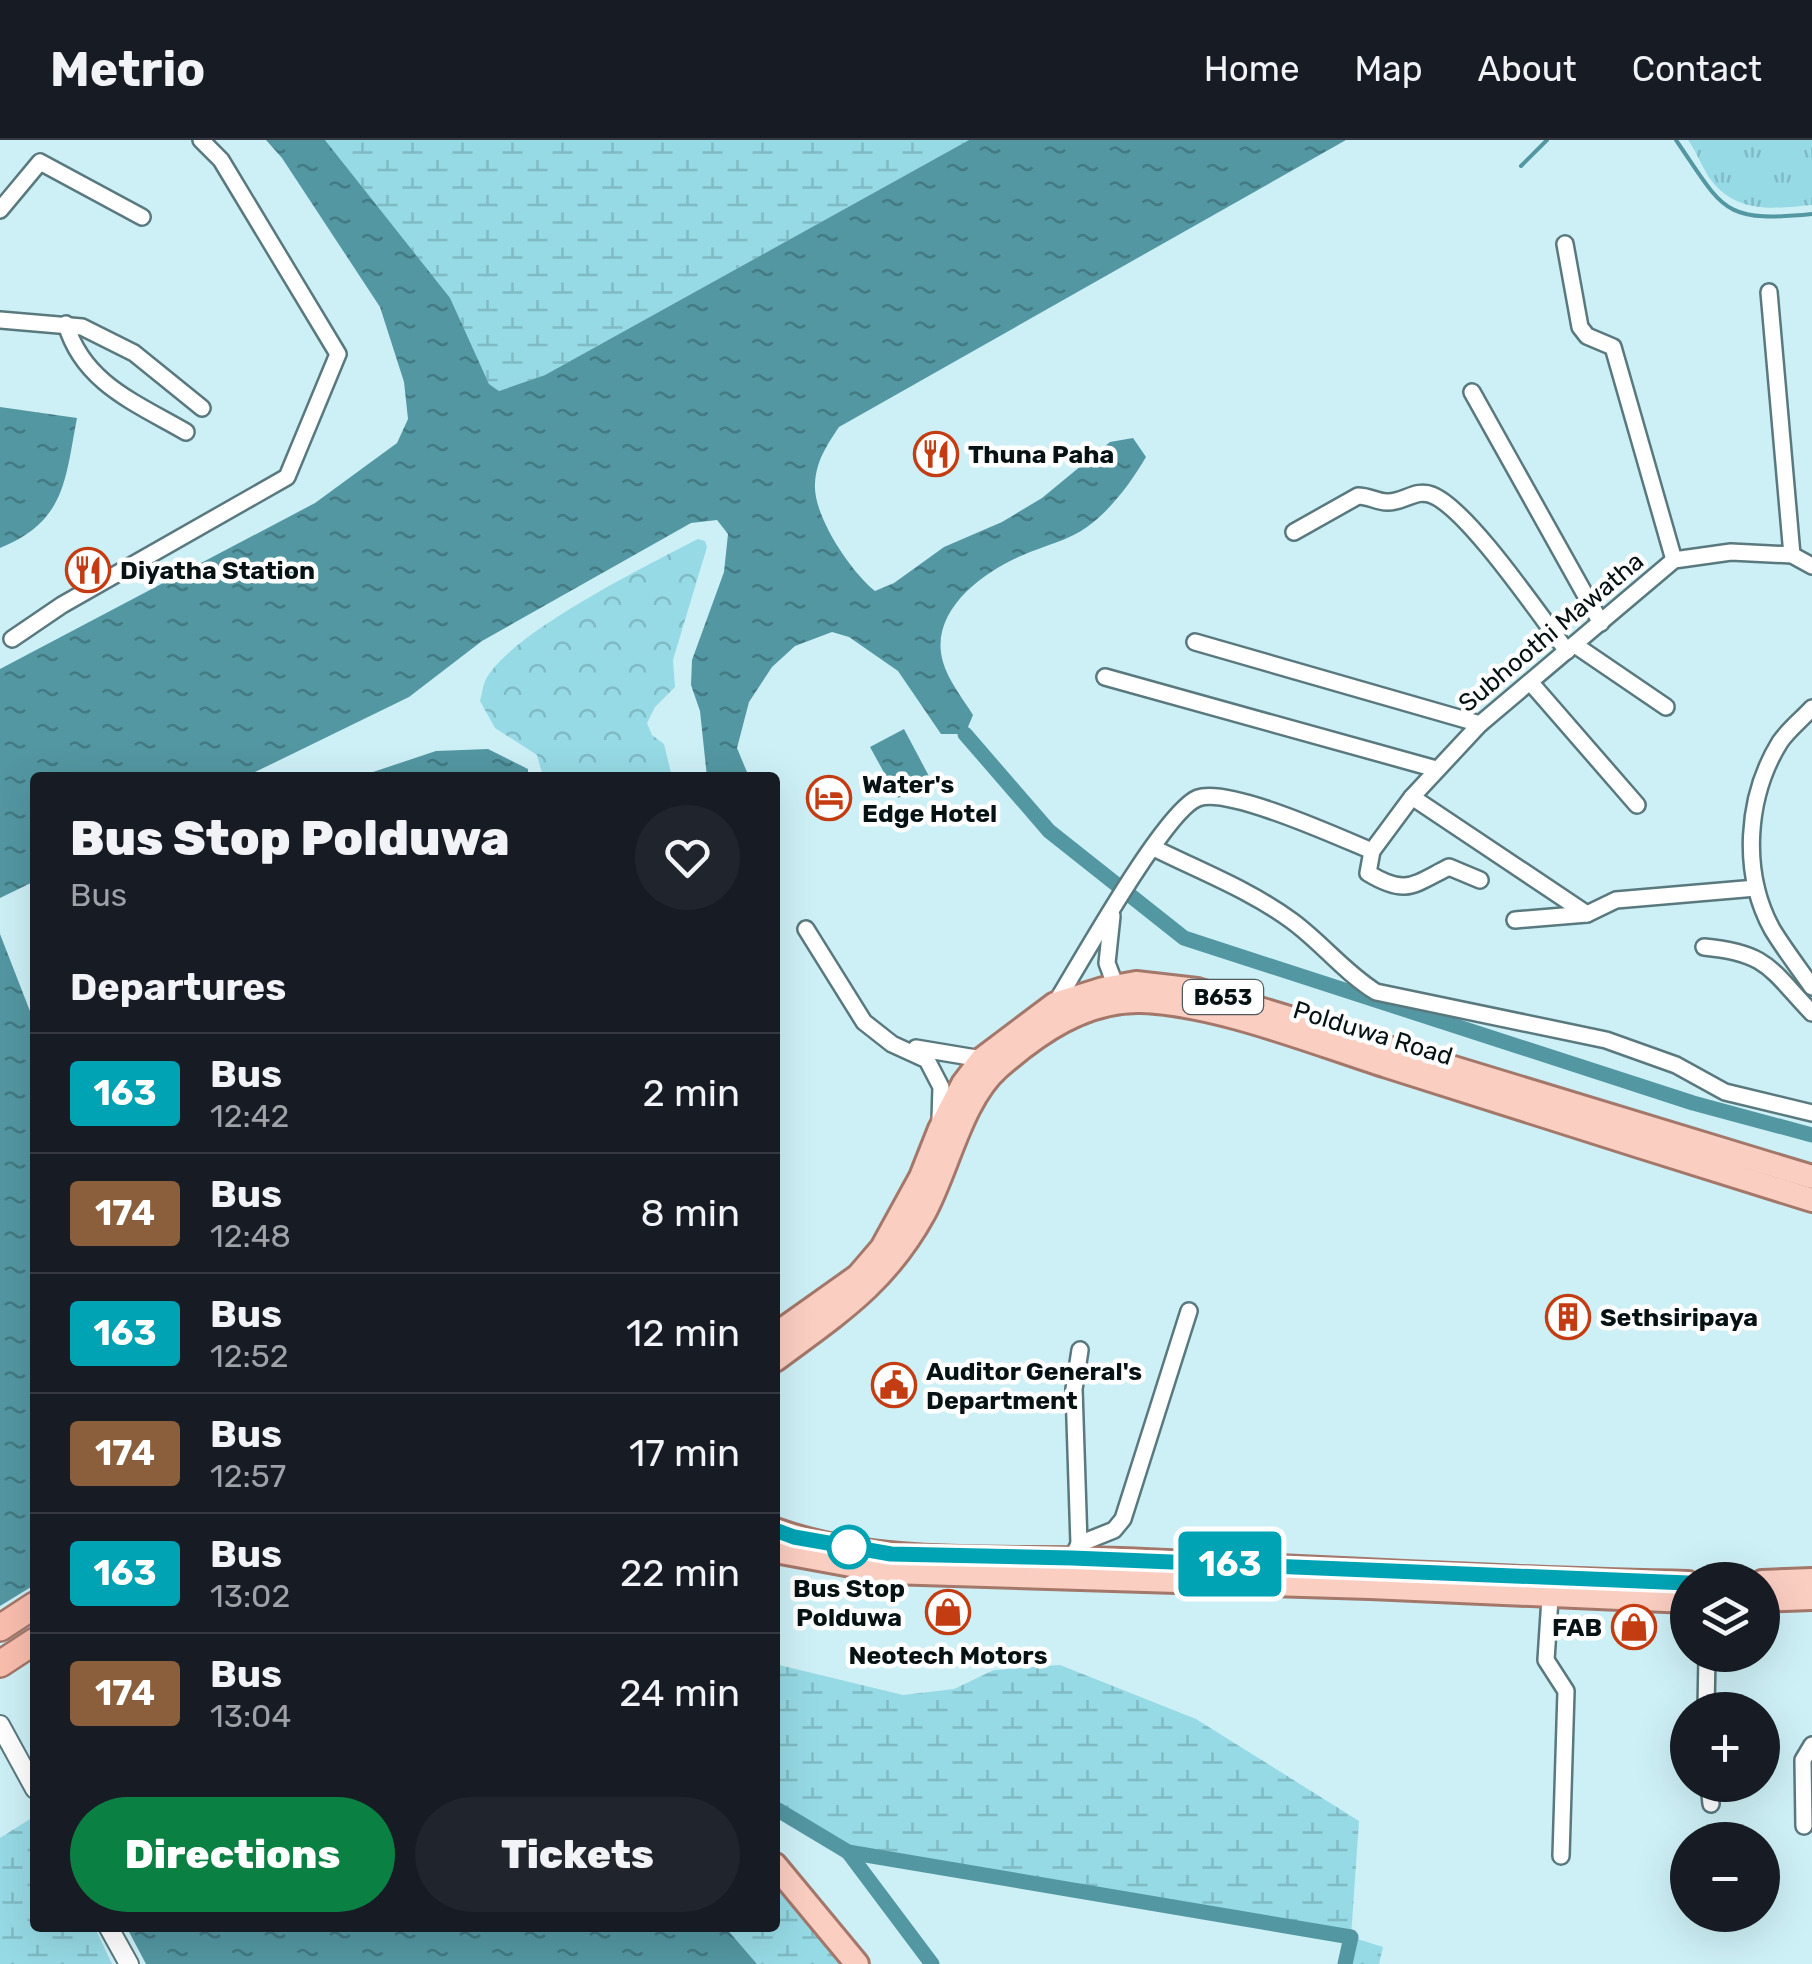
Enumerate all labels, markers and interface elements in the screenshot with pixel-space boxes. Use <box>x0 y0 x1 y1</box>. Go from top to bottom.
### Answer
text: Metrio <box>50 41 205 98</box>
text: Home <box>1204 48 1300 90</box>
text: Map <box>1355 48 1423 90</box>
text: About <box>1478 48 1577 90</box>
text: Contact <box>1632 48 1762 90</box>
restaurant icon: Thuna Paha <box>913 431 959 477</box>
place label: Thuna Paha <box>968 440 1114 469</box>
street label: Subhoothi Mawatha <box>1453 546 1649 718</box>
restaurant icon: Diyatha Station <box>65 547 111 593</box>
place label: Diyatha Station <box>120 556 315 585</box>
place label: Water's Edge Hotel <box>862 770 997 828</box>
hotel icon: Water's Edge Hotel <box>806 775 852 821</box>
button: heart <box>635 805 740 910</box>
text: Bus Stop Polduwa <box>70 810 510 867</box>
text: Bus <box>70 876 127 914</box>
text: Departures <box>70 964 286 1010</box>
road number: B653 <box>1183 980 1263 1014</box>
street label: Polduwa Road <box>1290 995 1456 1071</box>
text: Bus <box>210 1051 282 1097</box>
text: 2 min <box>642 1070 740 1116</box>
text: 163 <box>93 1072 157 1114</box>
text: 12:42 <box>210 1097 289 1135</box>
text: Bus <box>210 1171 282 1217</box>
text: 8 min <box>641 1190 740 1236</box>
text: 174 <box>95 1192 155 1234</box>
text: 12:48 <box>210 1217 291 1255</box>
text: Bus <box>210 1291 282 1337</box>
building icon: Sethsiripaya <box>1545 1294 1591 1340</box>
place label: Sethsiripaya <box>1600 1303 1758 1332</box>
text: 12 min <box>626 1310 740 1356</box>
text: 163 <box>93 1312 157 1354</box>
text: 12:52 <box>210 1337 288 1375</box>
place label: Auditor General's Department <box>926 1357 1142 1415</box>
public building icon: Auditor General's Department <box>871 1362 917 1408</box>
text: Bus <box>210 1411 282 1457</box>
text: 17 min <box>629 1430 740 1476</box>
text: 174 <box>95 1432 155 1474</box>
text: 12:57 <box>210 1457 286 1495</box>
marker: Bus Stop Polduwa <box>828 1526 870 1568</box>
text: Bus <box>210 1531 282 1577</box>
line badge: 163 <box>1172 1532 1288 1596</box>
text: 163 <box>1198 1543 1262 1585</box>
text: 22 min <box>620 1550 740 1596</box>
text: 163 <box>93 1552 157 1594</box>
map controls <box>1670 1562 1780 1932</box>
button: layers <box>1670 1562 1780 1672</box>
place label: Bus Stop Polduwa <box>793 1574 905 1632</box>
text: 13:02 <box>210 1577 290 1615</box>
shop icon: Neotech Motors <box>925 1589 971 1635</box>
shop icon: FAB <box>1611 1604 1657 1650</box>
place label: FAB <box>1552 1613 1602 1642</box>
place label: Neotech Motors <box>849 1641 1048 1670</box>
text: Bus <box>210 1651 282 1697</box>
text: 24 min <box>619 1670 740 1716</box>
text: 174 <box>95 1672 155 1714</box>
button: + <box>1670 1692 1780 1802</box>
text: 13:04 <box>210 1697 291 1735</box>
button: Directions <box>70 1797 395 1912</box>
button: Tickets <box>415 1797 740 1912</box>
button: − <box>1670 1822 1780 1932</box>

